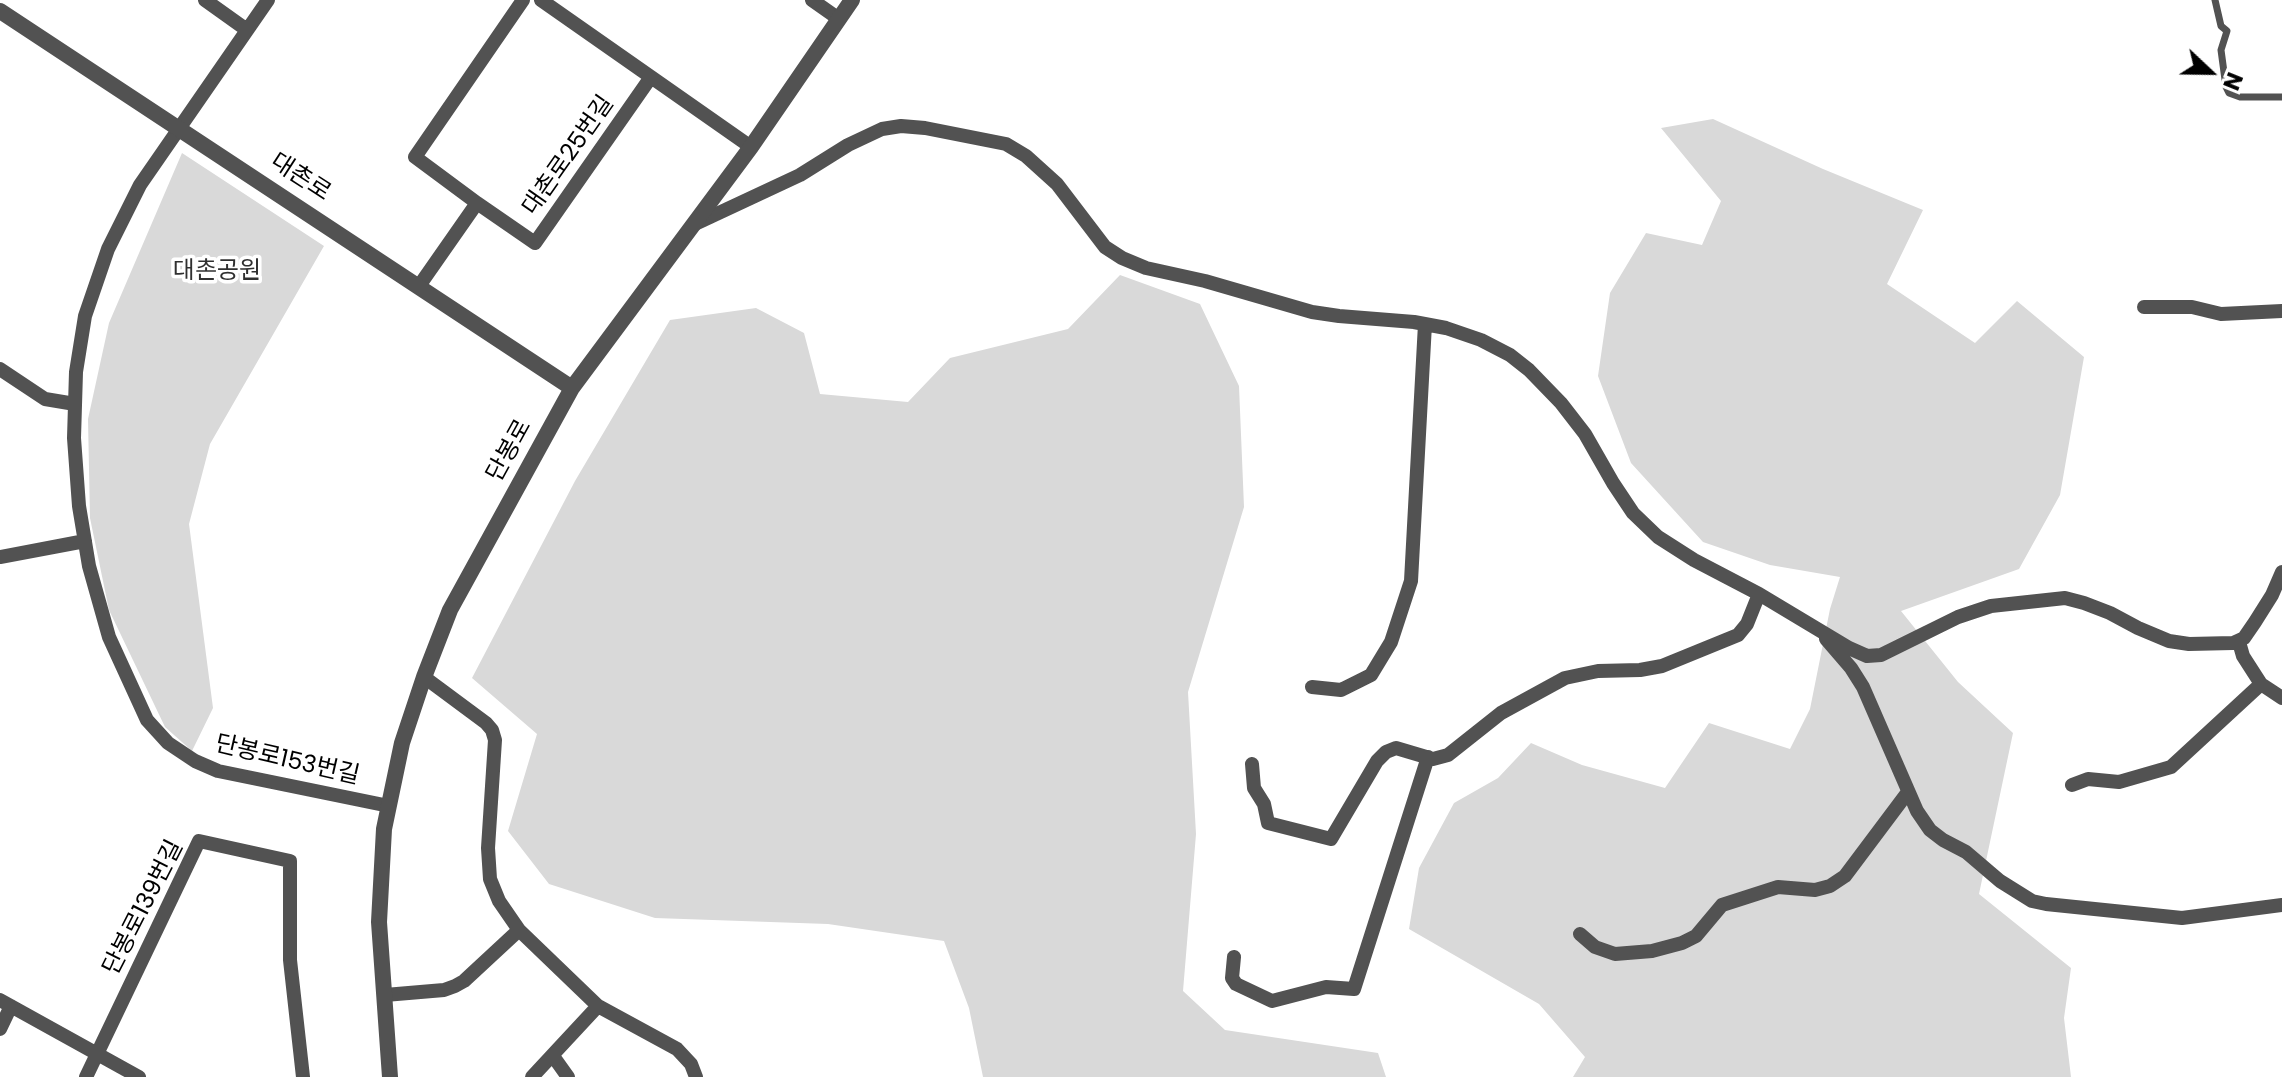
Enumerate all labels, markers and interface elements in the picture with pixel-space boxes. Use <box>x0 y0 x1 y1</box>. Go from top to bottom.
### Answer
north arrow <box>2170 32 2250 112</box>
text: N <box>2215 68 2250 95</box>
street label: 대촌로25번길 <box>517 91 621 221</box>
street label: 대촌로 <box>264 148 336 208</box>
park label: 대촌공원 <box>173 258 261 286</box>
street label: 단봉로 <box>481 415 539 487</box>
street label: 단봉로153번길 <box>212 730 362 792</box>
street label: 단봉로139번길 <box>98 836 190 980</box>

